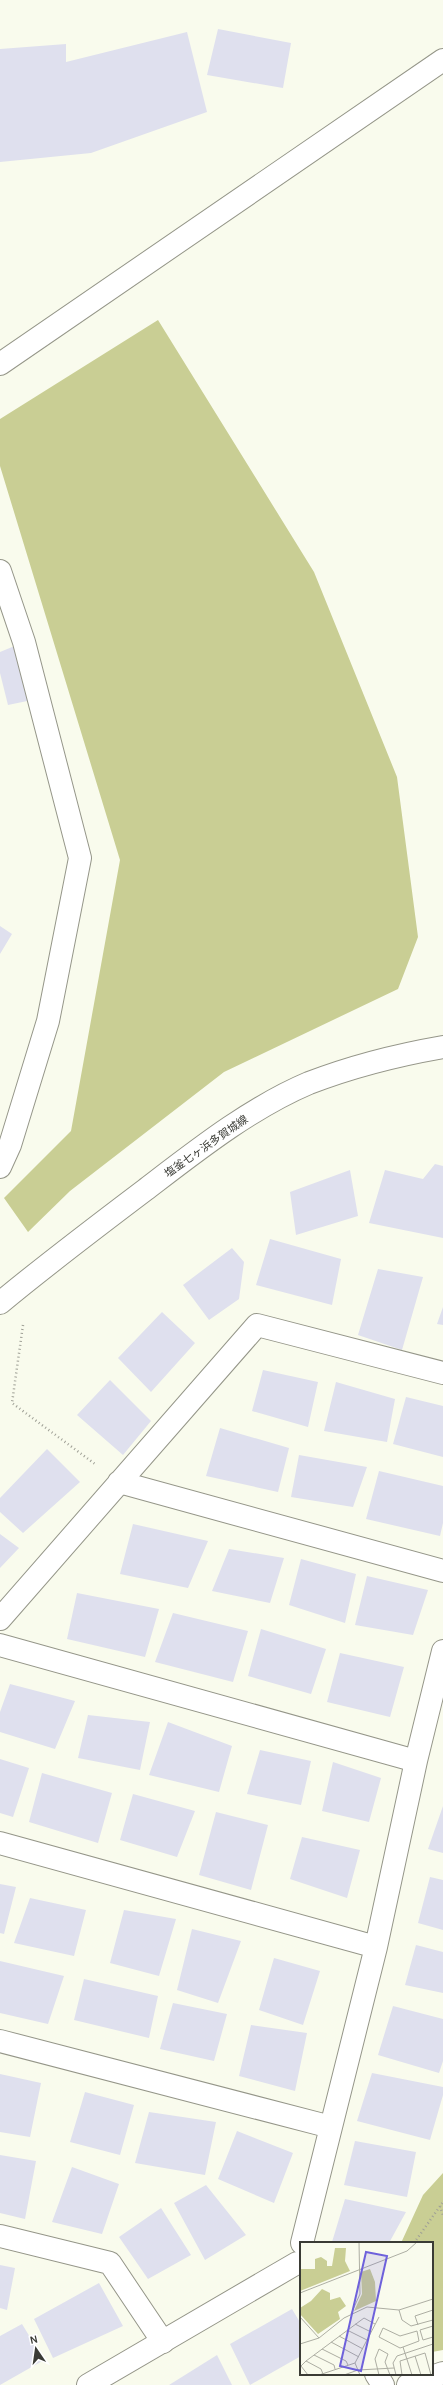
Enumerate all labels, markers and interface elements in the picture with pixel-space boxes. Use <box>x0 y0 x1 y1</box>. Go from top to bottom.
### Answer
street label: 塩釜七ヶ浜多賀城線 <box>162 1113 251 1180</box>
inset map <box>300 2242 433 2375</box>
north arrow <box>16 2329 56 2369</box>
text: N <box>29 2333 39 2347</box>

